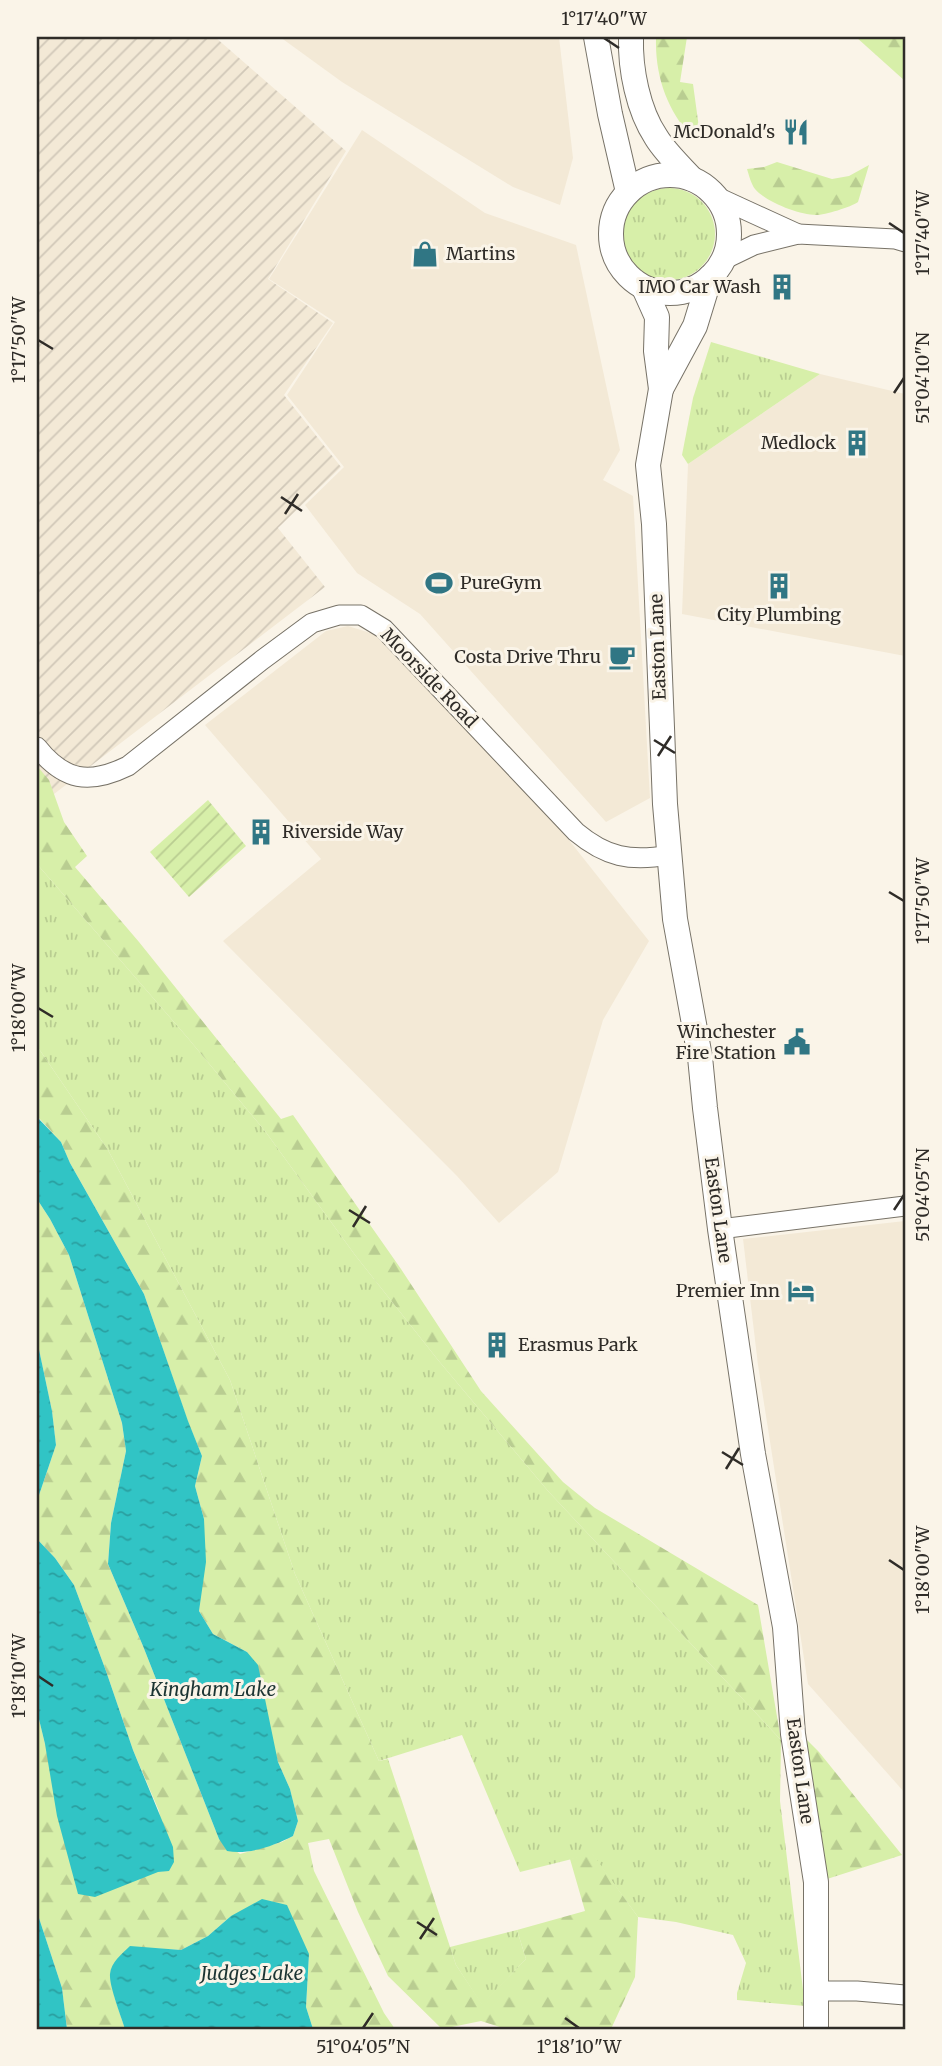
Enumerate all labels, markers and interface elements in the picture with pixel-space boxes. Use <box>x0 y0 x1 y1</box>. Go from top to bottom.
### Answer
text: 1°17'40"W <box>561 7 648 30</box>
restaurant icon: McDonald's <box>781 117 811 147</box>
place label: McDonald's <box>673 120 775 143</box>
text: 1°17'40"W <box>911 189 934 276</box>
shop icon: Martins <box>410 239 440 269</box>
place label: Martins <box>446 242 516 265</box>
building icon: IMO Car Wash <box>767 272 797 302</box>
place label: IMO Car Wash <box>638 275 761 298</box>
text: 1°17'50"W <box>7 296 30 383</box>
text: 51°04'10"N <box>911 332 934 424</box>
building icon: Medlock <box>842 428 872 458</box>
place label: Medlock <box>761 431 837 454</box>
sports icon: PureGym <box>424 568 454 598</box>
place label: PureGym <box>460 571 542 594</box>
building icon: City Plumbing <box>764 571 794 601</box>
street label: Easton Lane <box>644 593 671 701</box>
place label: City Plumbing <box>717 603 841 626</box>
street label: Moorside Road <box>376 623 483 732</box>
cafe icon: Costa Drive Thru <box>607 642 637 672</box>
place label: Costa Drive Thru <box>454 645 601 668</box>
building icon: Riverside Way <box>246 817 276 847</box>
place label: Riverside Way <box>282 820 404 843</box>
text: 1°17'50"W <box>911 857 934 944</box>
text: 1°18'00"W <box>7 963 30 1052</box>
place label: Winchester Fire Station <box>676 1020 776 1064</box>
public building icon: Winchester Fire Station <box>782 1027 812 1057</box>
text: 51°04'05"N <box>911 1148 934 1242</box>
street label: Easton Lane <box>700 1156 737 1264</box>
hotel icon: Premier Inn <box>786 1276 816 1306</box>
place label: Premier Inn <box>676 1279 780 1302</box>
building icon: Erasmus Park <box>482 1330 512 1360</box>
place label: Erasmus Park <box>518 1333 638 1356</box>
text: 1°18'00"W <box>911 1525 934 1614</box>
text: 1°18'10"W <box>7 1633 30 1718</box>
water label: Kingham Lake <box>149 1677 277 1701</box>
street label: Easton Lane <box>782 1717 819 1825</box>
water label: Judges Lake <box>199 1961 304 1985</box>
text: 51°04'05"N <box>316 2035 410 2058</box>
text: 1°18'10"W <box>537 2035 622 2058</box>

